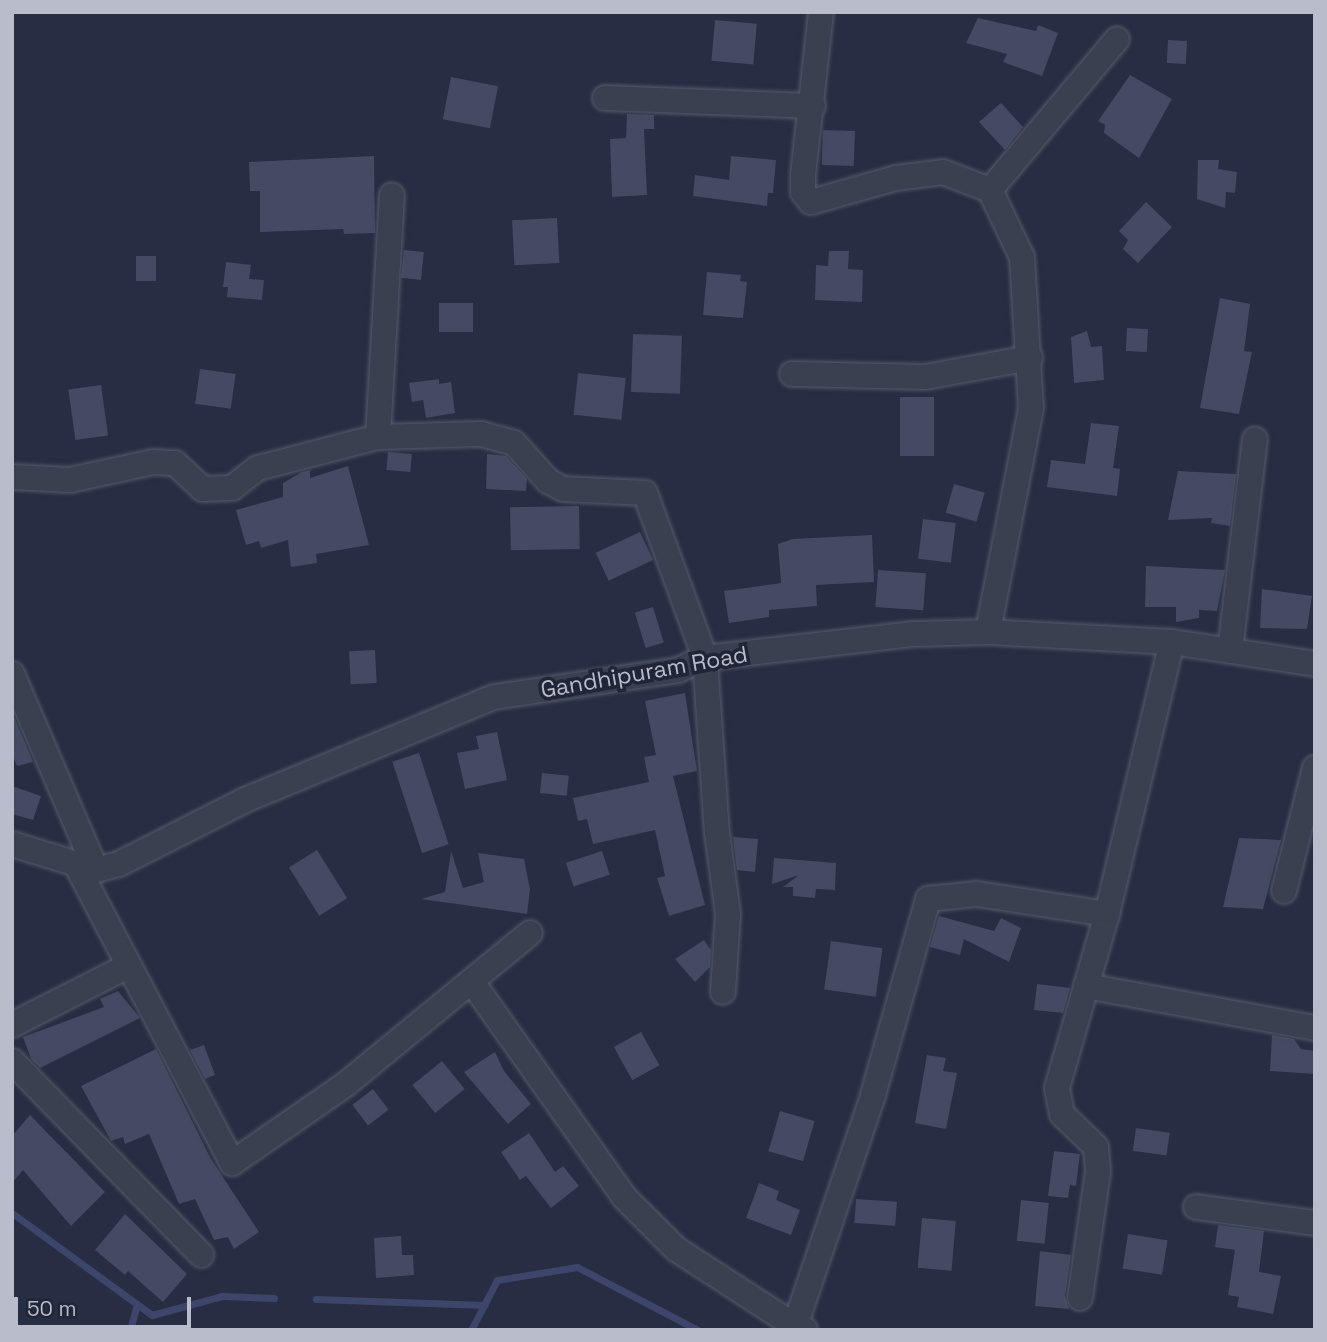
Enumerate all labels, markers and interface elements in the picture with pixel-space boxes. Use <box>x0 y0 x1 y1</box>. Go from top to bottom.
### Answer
street label: Gandhipuram Road <box>538 640 750 704</box>
scale bar <box>18 1282 194 1326</box>
text: 50 m <box>27 1295 77 1322</box>

